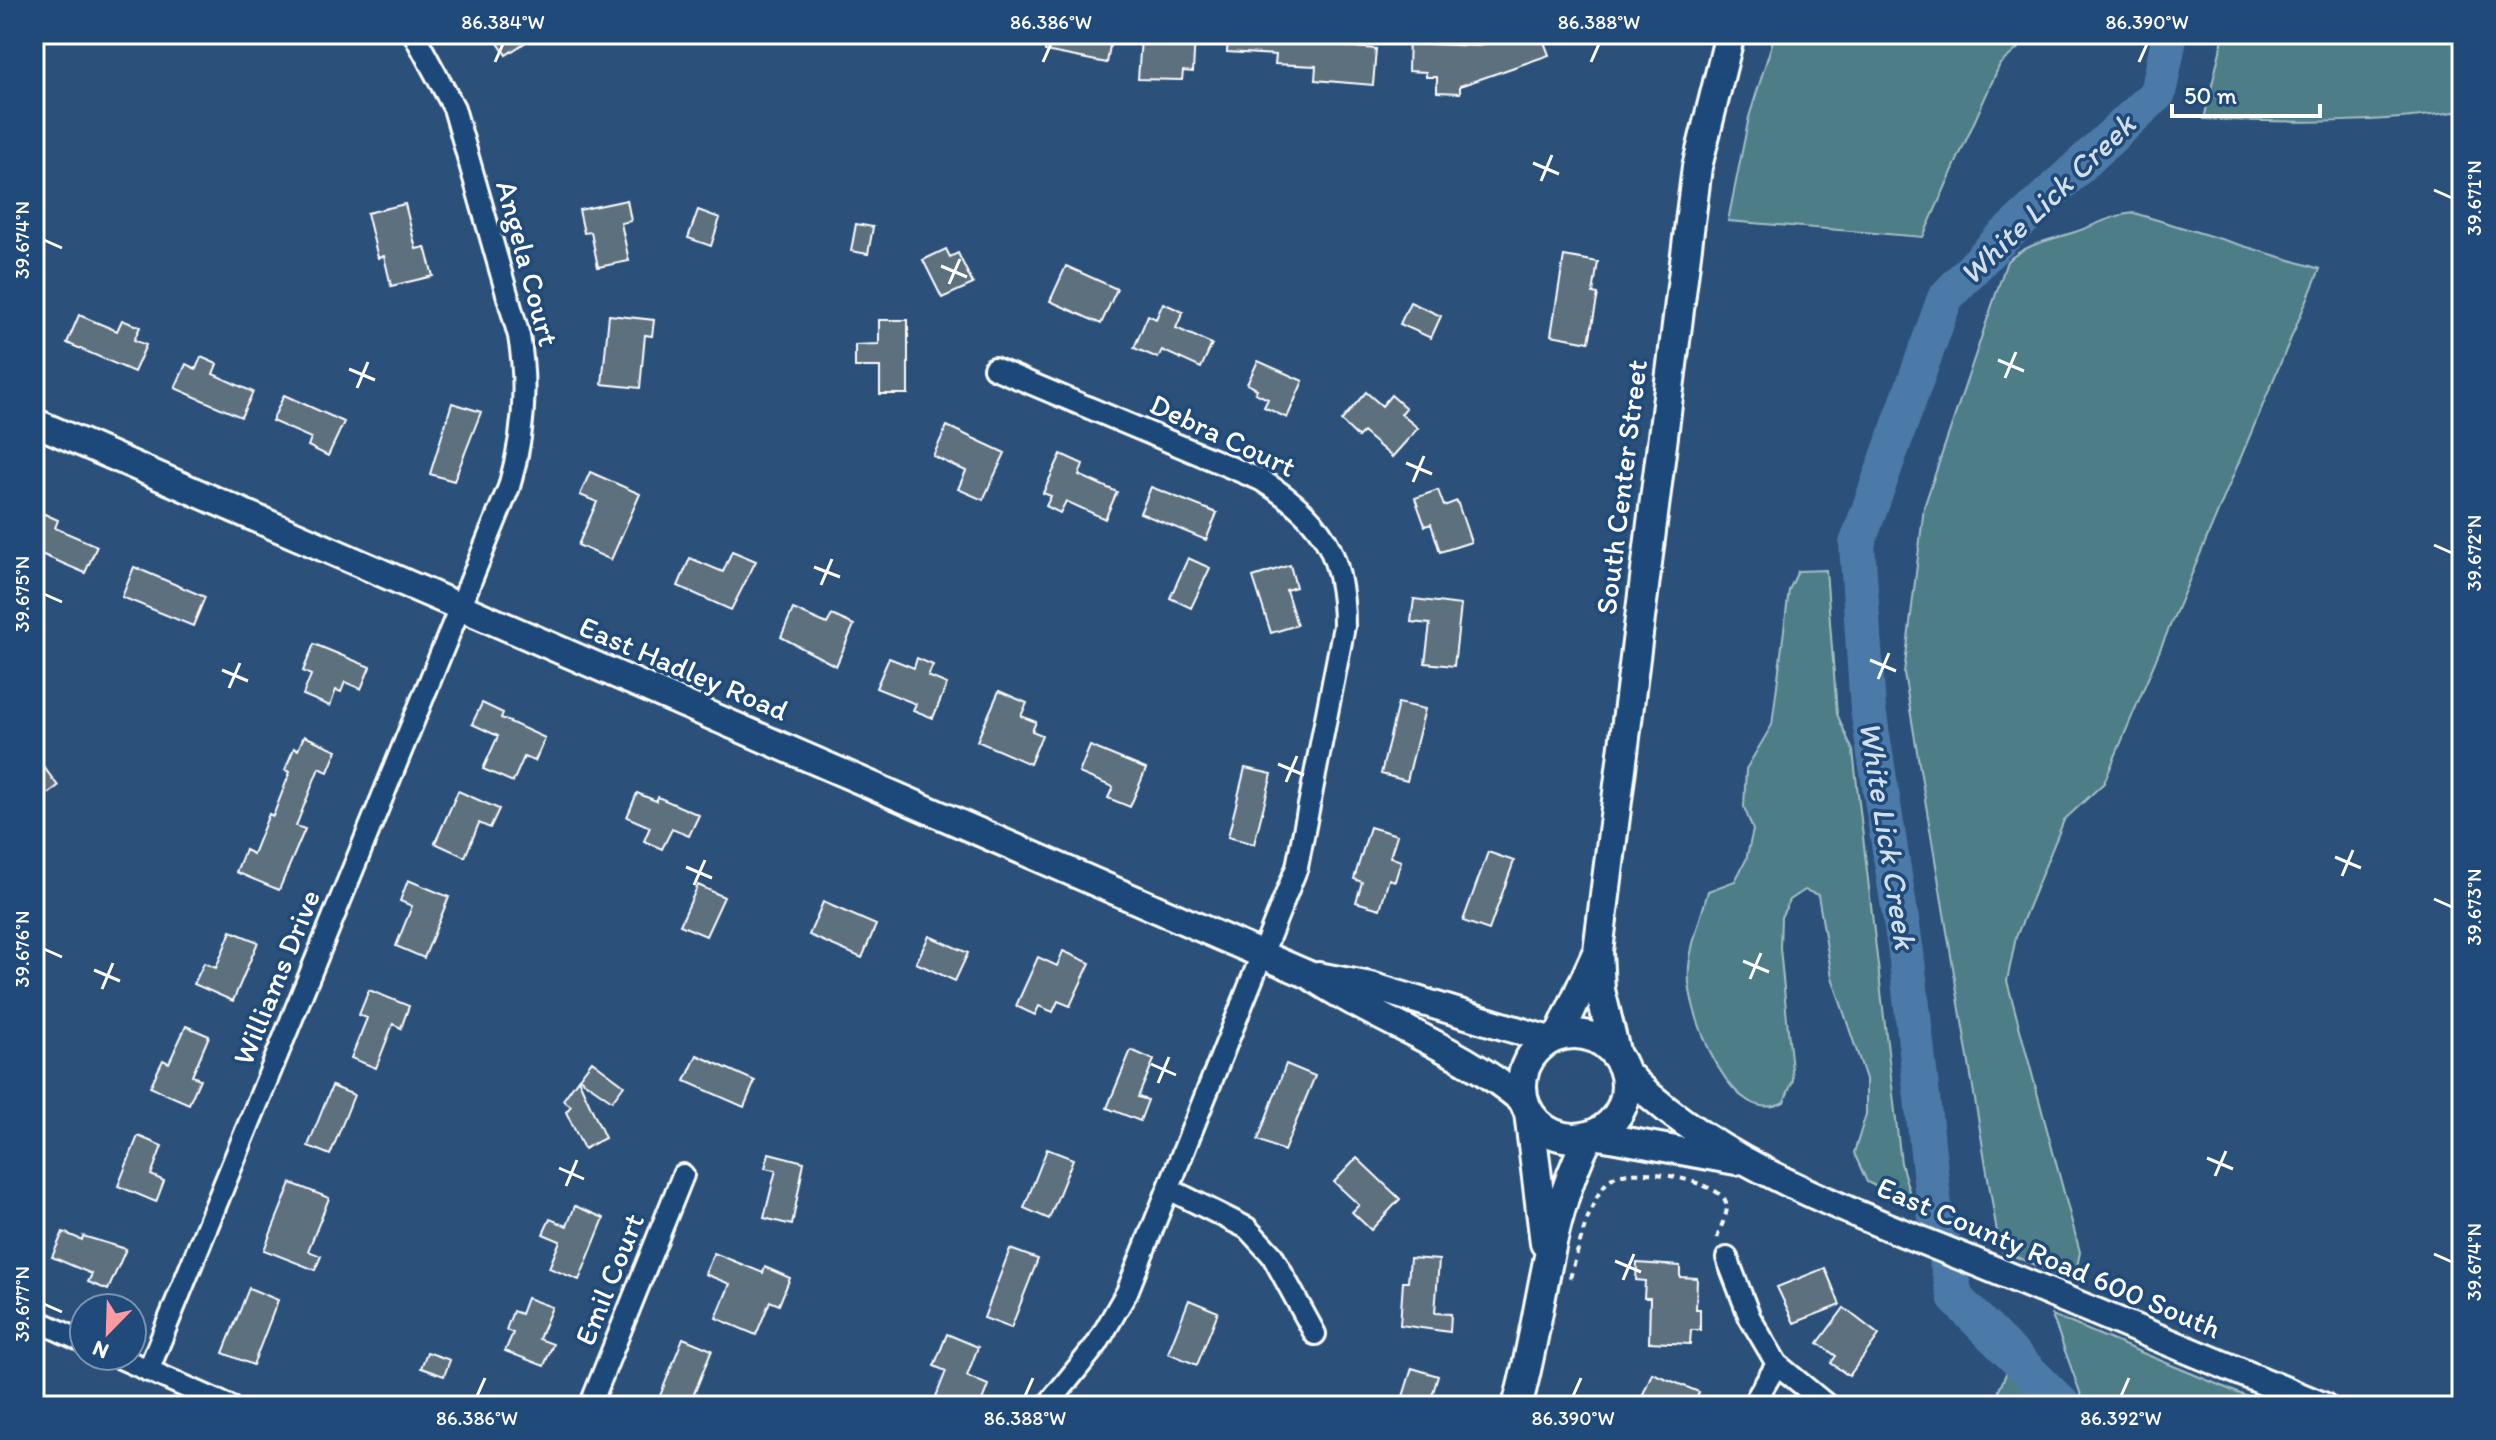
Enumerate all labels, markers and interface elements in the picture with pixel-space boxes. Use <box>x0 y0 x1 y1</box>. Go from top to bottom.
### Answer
text: 86.384°W <box>461 10 545 34</box>
text: 86.386°W <box>1010 10 1092 34</box>
text: 86.388°W <box>1558 10 1640 34</box>
text: 86.390°W <box>2105 10 2189 34</box>
scale bar <box>2172 68 2320 118</box>
text: 50 m <box>2184 81 2237 110</box>
water label: White Lick Creek <box>1951 104 2144 292</box>
text: 39.671°N <box>2462 160 2486 236</box>
street label: Angela Court <box>488 176 568 350</box>
text: 39.674°N <box>10 201 34 279</box>
street label: South Center Street <box>1587 358 1655 616</box>
street label: Debra Court <box>1144 385 1302 485</box>
text: 39.672°N <box>2462 515 2486 591</box>
text: 39.675°N <box>10 556 34 632</box>
street label: East Hadley Road <box>574 607 794 729</box>
water label: White Lick Creek <box>1851 719 1925 953</box>
text: 39.673°N <box>2462 868 2486 946</box>
street label: Williams Drive <box>224 884 328 1070</box>
text: 39.676°N <box>10 911 34 987</box>
street label: East County Road 600 South <box>1872 1168 2226 1346</box>
street label: Emil Court <box>566 1208 652 1350</box>
text: 39.674°N <box>2462 1223 2486 1301</box>
text: 39.677°N <box>10 1266 34 1342</box>
north arrow <box>68 1292 148 1372</box>
text: N <box>88 1335 112 1365</box>
text: 86.386°W <box>436 1406 518 1430</box>
text: 86.388°W <box>984 1406 1066 1430</box>
text: 86.390°W <box>1531 1406 1615 1430</box>
text: 86.392°W <box>2080 1406 2162 1430</box>

